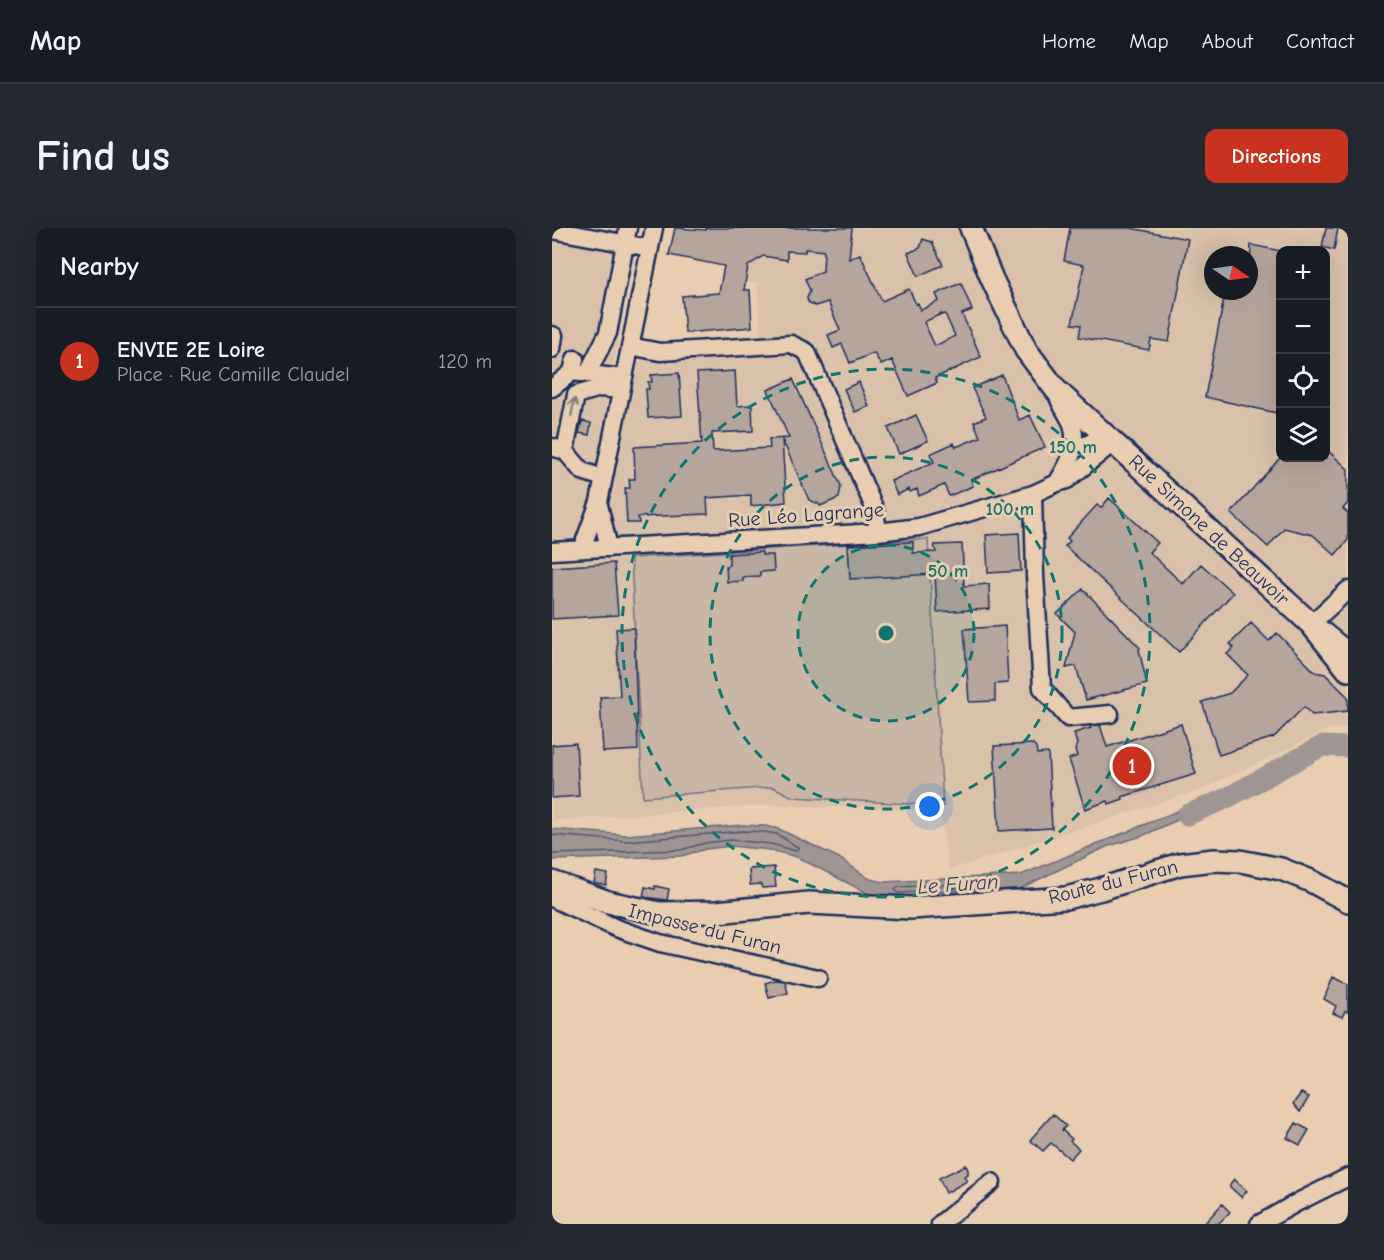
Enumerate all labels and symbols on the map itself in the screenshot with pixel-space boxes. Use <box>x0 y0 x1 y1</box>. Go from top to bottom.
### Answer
north arrow <box>1204 246 1258 300</box>
one-way arrow <box>568 398 579 417</box>
text: 150 m <box>1049 437 1097 458</box>
street label: Rue Simone de Beauvoir <box>1124 450 1294 610</box>
street label: Rue Léo Lagrange <box>727 498 885 532</box>
text: 100 m <box>986 499 1034 520</box>
text: 50 m <box>928 561 968 582</box>
centre of rings <box>876 623 896 643</box>
pin: 1 <box>1112 744 1152 788</box>
your location <box>915 792 944 821</box>
street label: Route du Furan <box>1046 855 1180 909</box>
water label: Le Furan <box>917 869 999 899</box>
street label: Impasse du Furan <box>626 899 784 959</box>

